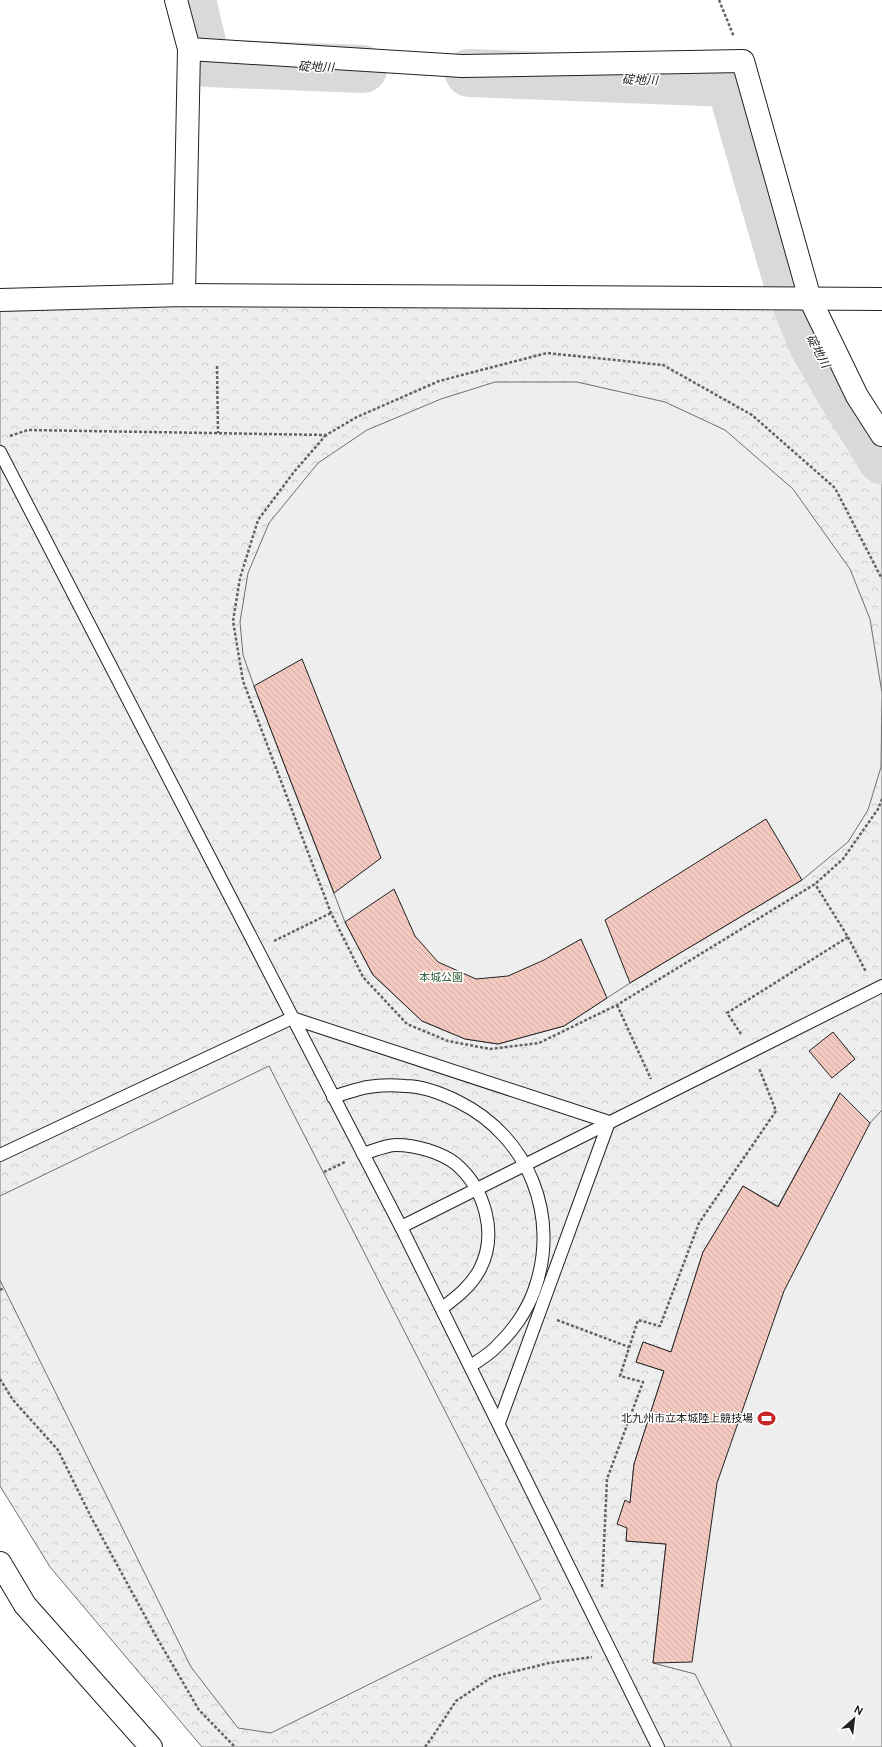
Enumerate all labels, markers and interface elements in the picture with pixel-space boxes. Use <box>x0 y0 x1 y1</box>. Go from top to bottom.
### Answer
water label: 碇地川 <box>298 58 336 76</box>
water label: 碇地川 <box>622 71 660 89</box>
water label: 碇地川 <box>802 331 834 372</box>
park label: 本城公園 <box>419 970 463 984</box>
sports icon: 北九州市立本城陸上競技場 <box>756 1408 776 1428</box>
place label: 北九州市立本城陸上競技場 <box>621 1411 753 1425</box>
north arrow <box>834 1699 874 1739</box>
text: N <box>852 1702 866 1718</box>

